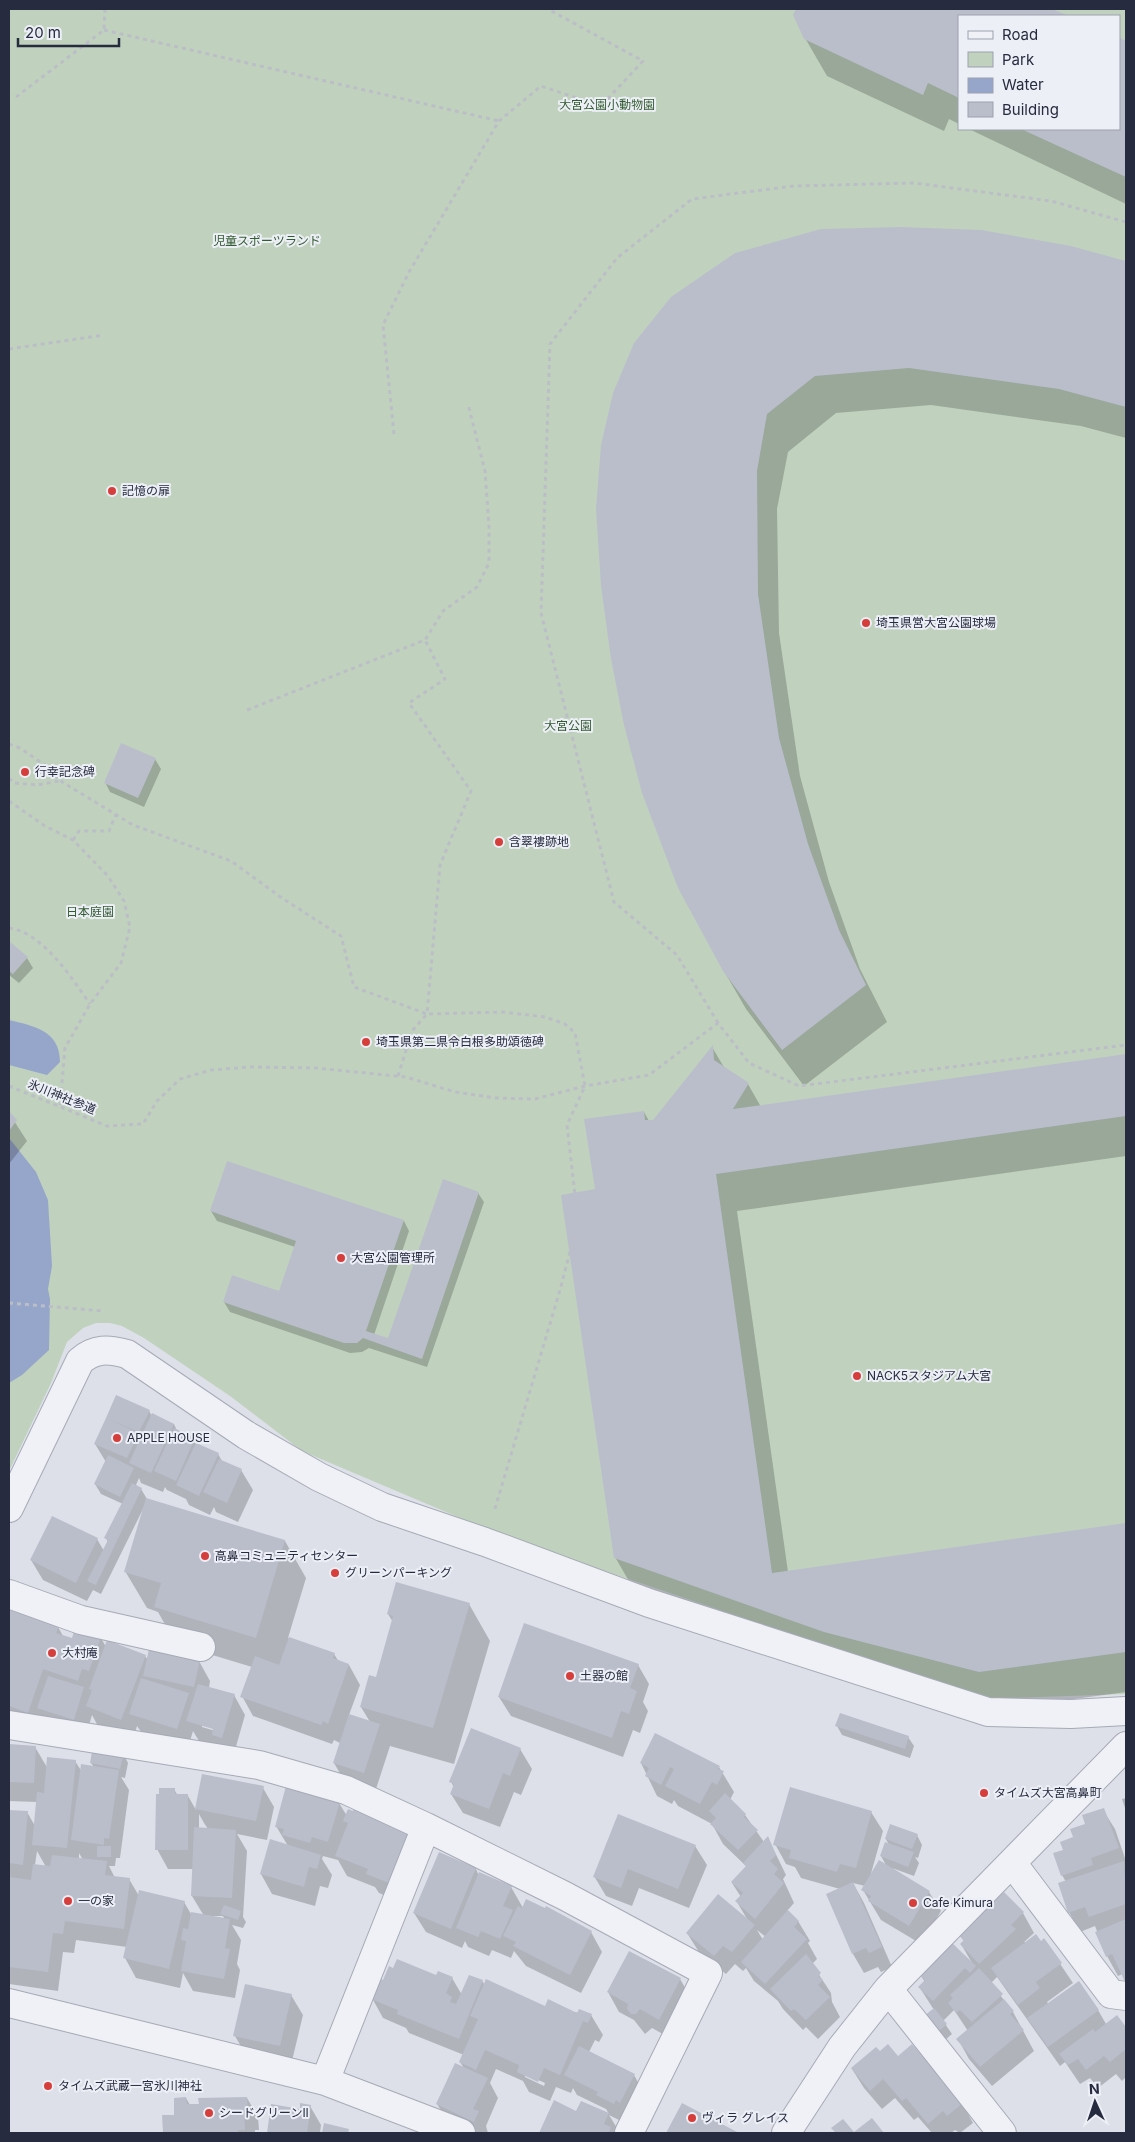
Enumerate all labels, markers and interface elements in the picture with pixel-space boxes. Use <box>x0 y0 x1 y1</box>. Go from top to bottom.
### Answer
scale bar <box>18 15 119 47</box>
legend <box>958 15 1120 130</box>
text: 20 m <box>25 23 61 42</box>
text: Road <box>1002 25 1038 44</box>
text: Park <box>1002 50 1035 69</box>
text: Water <box>1002 75 1044 94</box>
park label: 大宮公園小動物園 <box>559 97 655 112</box>
text: Building <box>1002 100 1059 119</box>
park label: 児童スポーツランド <box>213 233 321 248</box>
place label: 記憶の扉 <box>122 483 170 498</box>
marker: 記憶の扉 <box>106 485 118 497</box>
place label: 埼玉県営大宮公園球場 <box>876 615 996 630</box>
marker: 埼玉県営大宮公園球場 <box>860 617 872 629</box>
park label: 大宮公園 <box>544 718 592 733</box>
place label: 行幸記念碑 <box>35 764 95 779</box>
marker: 行幸記念碑 <box>19 766 31 778</box>
place label: 含翠褸跡地 <box>509 834 569 849</box>
marker: 含翠褸跡地 <box>493 836 505 848</box>
park label: 日本庭園 <box>66 904 114 919</box>
place label: 埼玉県第二県令白根多助頌徳碑 <box>376 1034 544 1049</box>
marker: 埼玉県第二県令白根多助頌徳碑 <box>360 1036 372 1048</box>
street label: 氷川神社参道 <box>26 1076 98 1117</box>
place label: 大宮公園管理所 <box>351 1250 435 1265</box>
marker: 大宮公園管理所 <box>335 1252 347 1264</box>
place label: NACK5スタジアム大宮 <box>867 1368 991 1383</box>
marker: NACK5スタジアム大宮 <box>851 1370 863 1382</box>
place label: APPLE HOUSE <box>127 1430 210 1445</box>
marker: APPLE HOUSE <box>111 1432 123 1444</box>
place label: 高鼻コミュニティセンター <box>215 1548 358 1563</box>
marker: 高鼻コミュニティセンター <box>199 1550 211 1562</box>
place label: グリーンパーキング <box>345 1565 452 1580</box>
marker: グリーンパーキング <box>329 1567 341 1579</box>
place label: 大村庵 <box>62 1645 98 1660</box>
marker: 大村庵 <box>46 1647 58 1659</box>
place label: 土器の館 <box>580 1668 628 1683</box>
marker: 土器の館 <box>564 1670 576 1682</box>
place label: タイムズ大宮高鼻町 <box>994 1785 1102 1800</box>
marker: タイムズ大宮高鼻町 <box>978 1787 990 1799</box>
place label: 一の家 <box>78 1893 114 1908</box>
marker: 一の家 <box>62 1895 74 1907</box>
place label: Cafe Kimura <box>923 1895 993 1910</box>
marker: Cafe Kimura <box>907 1897 919 1909</box>
north arrow <box>1070 2077 1120 2127</box>
place label: タイムズ武蔵一宮氷川神社 <box>58 2078 202 2093</box>
marker: タイムズ武蔵一宮氷川神社 <box>42 2080 54 2092</box>
text: N <box>1089 2080 1100 2097</box>
place label: シードグリーンII <box>219 2105 309 2120</box>
marker: シードグリーンII <box>203 2107 215 2119</box>
place label: ヴィラ グレイス <box>702 2110 789 2125</box>
marker: ヴィラ グレイス <box>686 2112 698 2124</box>

